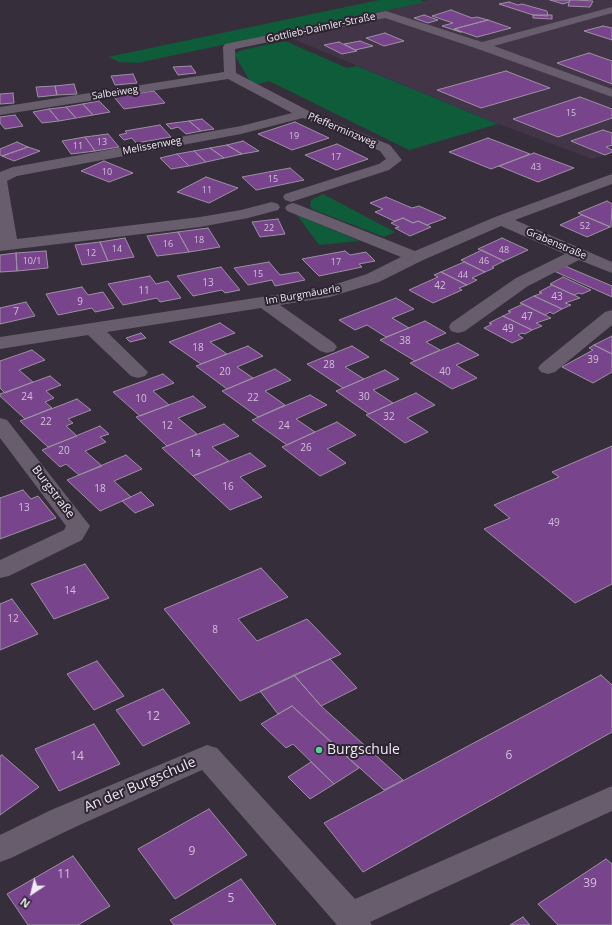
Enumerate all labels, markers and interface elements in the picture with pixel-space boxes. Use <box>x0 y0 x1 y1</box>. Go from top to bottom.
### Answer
street label: Gottlieb-Daimler-Straße <box>265 11 377 45</box>
street label: Salbeiweg <box>91 83 139 103</box>
house number: 15 <box>566 108 576 118</box>
street label: Pfefferminzweg <box>306 110 378 150</box>
house number: 19 <box>289 131 299 141</box>
street label: Melissenweg <box>122 134 182 158</box>
house number: 13 <box>97 137 107 147</box>
house number: 11 <box>73 141 83 151</box>
house number: 17 <box>331 152 341 162</box>
house number: 43 <box>531 162 541 172</box>
house number: 10 <box>102 167 112 177</box>
house number: 15 <box>268 174 278 184</box>
house number: 11 <box>202 185 212 195</box>
house number: 52 <box>580 221 590 231</box>
house number: 22 <box>264 223 274 233</box>
street label: Grabenstraße <box>524 226 588 262</box>
house number: 18 <box>194 235 204 245</box>
house number: 16 <box>163 239 173 249</box>
house number: 14 <box>112 244 122 254</box>
house number: 48 <box>499 245 509 255</box>
house number: 12 <box>86 248 96 258</box>
house number: 10/1 <box>23 256 41 266</box>
house number: 46 <box>479 256 489 266</box>
house number: 17 <box>331 257 341 267</box>
house number: 15 <box>253 269 263 279</box>
house number: 44 <box>458 270 468 280</box>
house number: 13 <box>202 277 214 289</box>
house number: 42 <box>434 280 446 292</box>
street label: Im Burgmäuerle <box>265 283 341 307</box>
house number: 11 <box>138 285 150 297</box>
house number: 43 <box>551 291 563 303</box>
house number: 9 <box>77 296 83 308</box>
house number: 7 <box>13 306 19 318</box>
house number: 47 <box>521 311 533 323</box>
house number: 49 <box>502 323 514 335</box>
house number: 38 <box>399 335 411 347</box>
house number: 18 <box>192 342 204 354</box>
house number: 39 <box>587 354 599 366</box>
house number: 28 <box>323 359 335 371</box>
house number: 20 <box>219 366 231 378</box>
house number: 40 <box>439 366 451 378</box>
house number: 24 <box>21 391 33 403</box>
house number: 30 <box>358 391 370 403</box>
house number: 22 <box>247 392 259 404</box>
house number: 10 <box>135 393 147 405</box>
house number: 32 <box>383 411 395 423</box>
house number: 22 <box>40 416 52 428</box>
house number: 12 <box>161 420 173 432</box>
house number: 24 <box>278 420 290 432</box>
house number: 26 <box>300 442 312 454</box>
house number: 20 <box>58 445 70 457</box>
house number: 14 <box>189 448 201 460</box>
street label: Burgstraße <box>29 463 77 521</box>
house number: 16 <box>222 481 234 493</box>
house number: 18 <box>94 483 106 495</box>
house number: 13 <box>18 502 30 514</box>
house number: 49 <box>548 517 560 529</box>
house number: 14 <box>64 585 76 597</box>
house number: 12 <box>7 613 19 625</box>
house number: 8 <box>212 624 218 636</box>
house number: 12 <box>146 710 160 724</box>
place label: Burgschule <box>327 742 400 758</box>
marker: Burgschule <box>314 745 324 755</box>
house number: 6 <box>506 749 512 763</box>
house number: 14 <box>70 750 84 764</box>
street label: An der Burgschule <box>82 754 198 816</box>
house number: 9 <box>189 845 195 859</box>
house number: 11 <box>57 868 71 882</box>
north arrow <box>12 873 52 913</box>
house number: 39 <box>583 877 597 891</box>
house number: 5 <box>228 892 234 906</box>
text: N <box>17 895 33 912</box>

